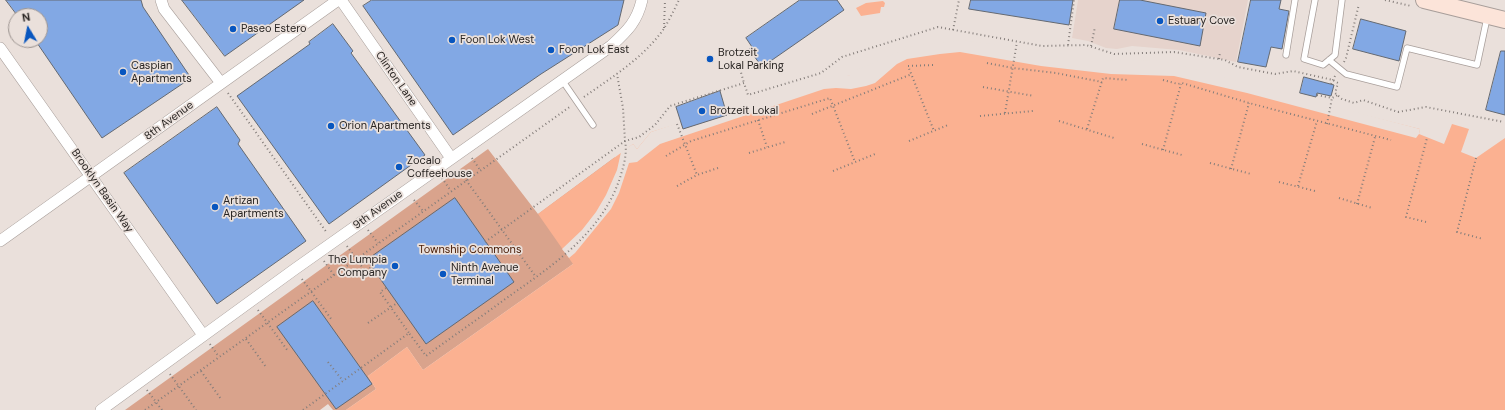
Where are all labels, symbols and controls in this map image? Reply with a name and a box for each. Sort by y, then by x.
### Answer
north arrow [8,8,48,48]
text: N [21,10,31,25]
place label: Estuary Cove [1168,14,1235,28]
marker: Estuary Cove [1155,16,1165,26]
place label: Paseo Estero [241,22,307,36]
marker: Paseo Estero [228,24,238,34]
place label: Foon Lok West [460,33,534,47]
marker: Foon Lok West [447,35,457,45]
place label: Foon Lok East [559,43,629,57]
marker: Foon Lok East [546,45,556,55]
place label: Brotzeit Lokal Parking [718,46,784,72]
street label: Clinton Lane [372,49,420,109]
marker: Brotzeit Lokal Parking [705,54,715,64]
place label: Caspian Apartments [131,59,192,85]
marker: Caspian Apartments [118,67,128,77]
street label: 8th Avenue [142,99,196,143]
place label: Brotzeit Lokal [710,104,778,118]
marker: Brotzeit Lokal [697,106,707,116]
place label: Orion Apartments [339,119,431,133]
marker: Orion Apartments [326,121,336,131]
street label: Brooklyn Basin Way [68,147,136,235]
place label: Zocalo Coffeehouse [407,154,472,180]
marker: Zocalo Coffeehouse [394,162,404,172]
street label: 9th Avenue [351,188,405,232]
place label: Artizan Apartments [223,194,284,220]
marker: Artizan Apartments [210,202,220,212]
park label: Township Commons [419,243,521,257]
place label: The Lumpia Company [328,253,387,279]
marker: The Lumpia Company [390,261,400,271]
place label: Ninth Avenue Terminal [451,261,518,287]
marker: Ninth Avenue Terminal [438,269,448,279]

